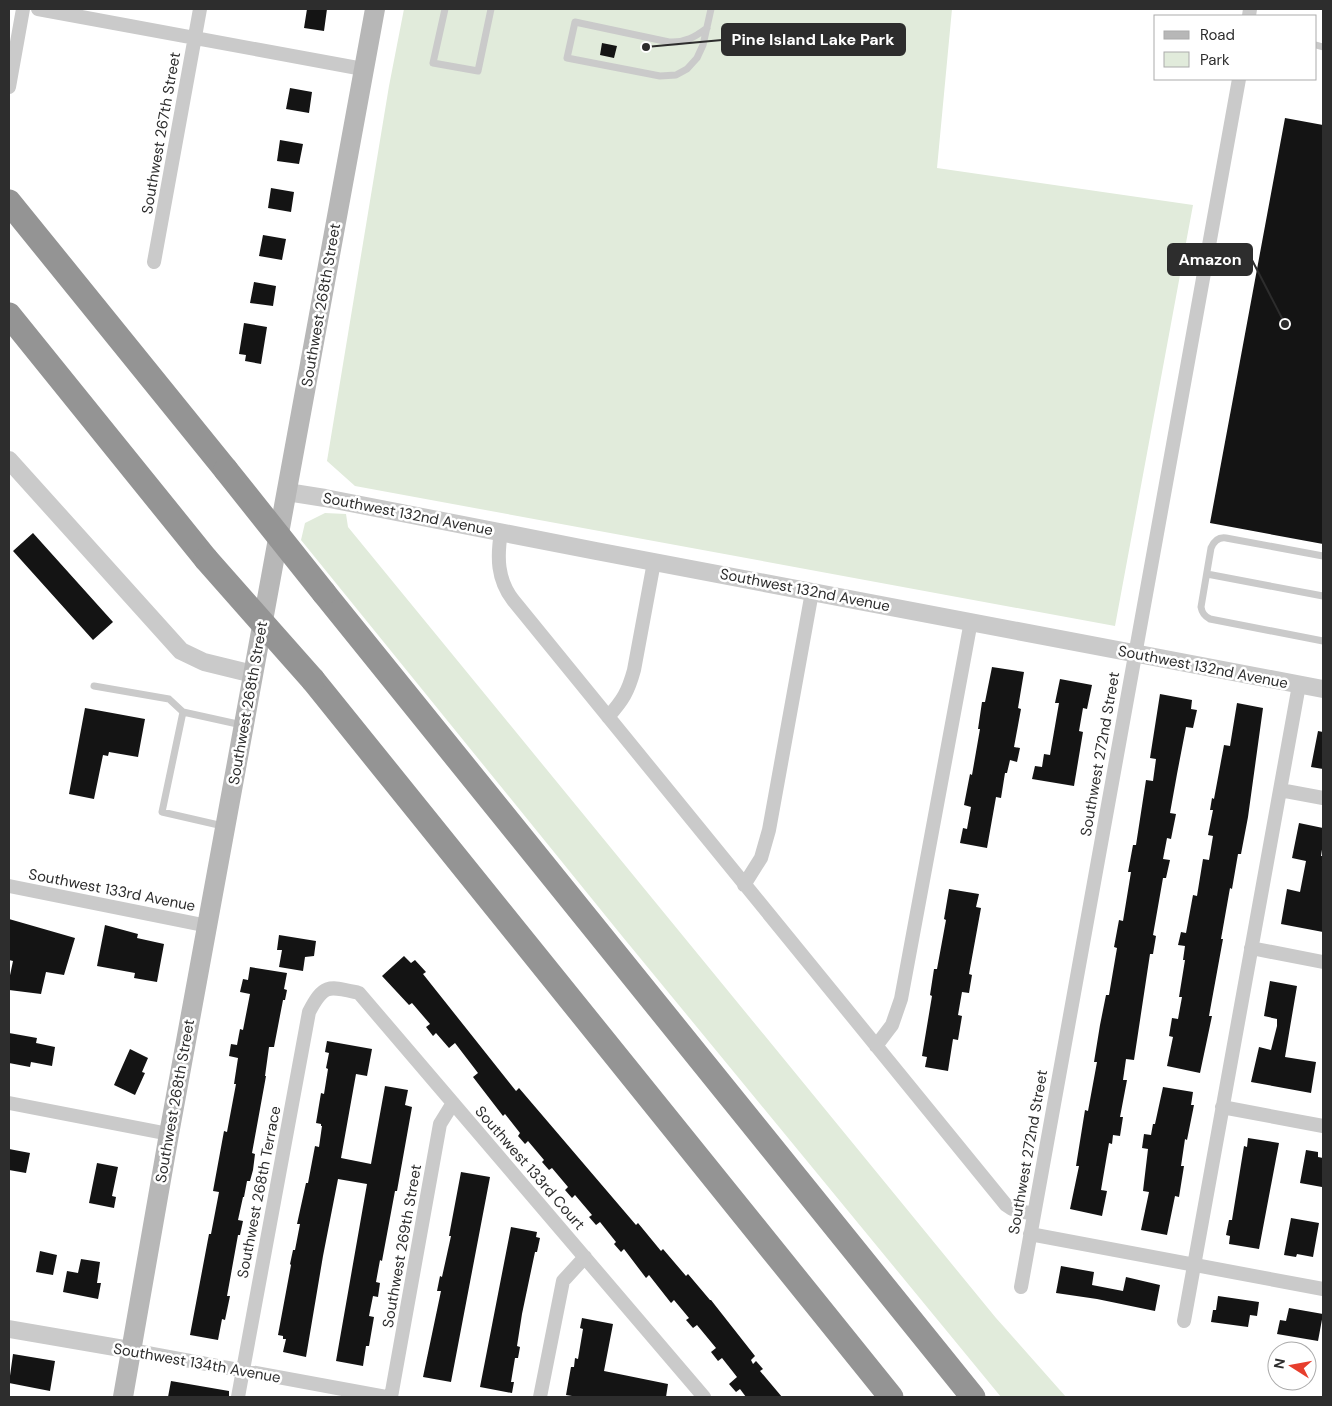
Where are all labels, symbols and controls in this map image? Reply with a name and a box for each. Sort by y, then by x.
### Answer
legend [1154,15,1317,80]
callout: Pine Island Lake Park [722,24,905,55]
text: Road [1200,25,1235,45]
text: Pine Island Lake Park [732,29,895,50]
street label: Southwest 267th Street [137,50,185,216]
text: Park [1200,50,1230,70]
street label: Southwest 268th Street [297,222,345,388]
callout: Amazon [1168,244,1252,275]
text: Amazon [1178,249,1242,270]
street label: Southwest 132nd Avenue [321,488,495,540]
street label: Southwest 132nd Avenue [718,564,892,616]
street label: Southwest 268th Street [224,620,272,786]
street label: Southwest 132nd Avenue [1116,641,1290,693]
street label: Southwest 272nd Street [1076,670,1124,838]
street label: Southwest 133rd Avenue [27,864,197,916]
street label: Southwest 268th Street [151,1018,199,1184]
street label: Southwest 272nd Street [1004,1068,1052,1236]
street label: Southwest 133rd Court [471,1102,590,1234]
street label: Southwest 268th Terrace [232,1104,286,1280]
street label: Southwest 269th Street [378,1163,426,1329]
street label: Southwest 134th Avenue [112,1338,282,1388]
north arrow [1267,1341,1317,1391]
text: N [1269,1357,1289,1370]

